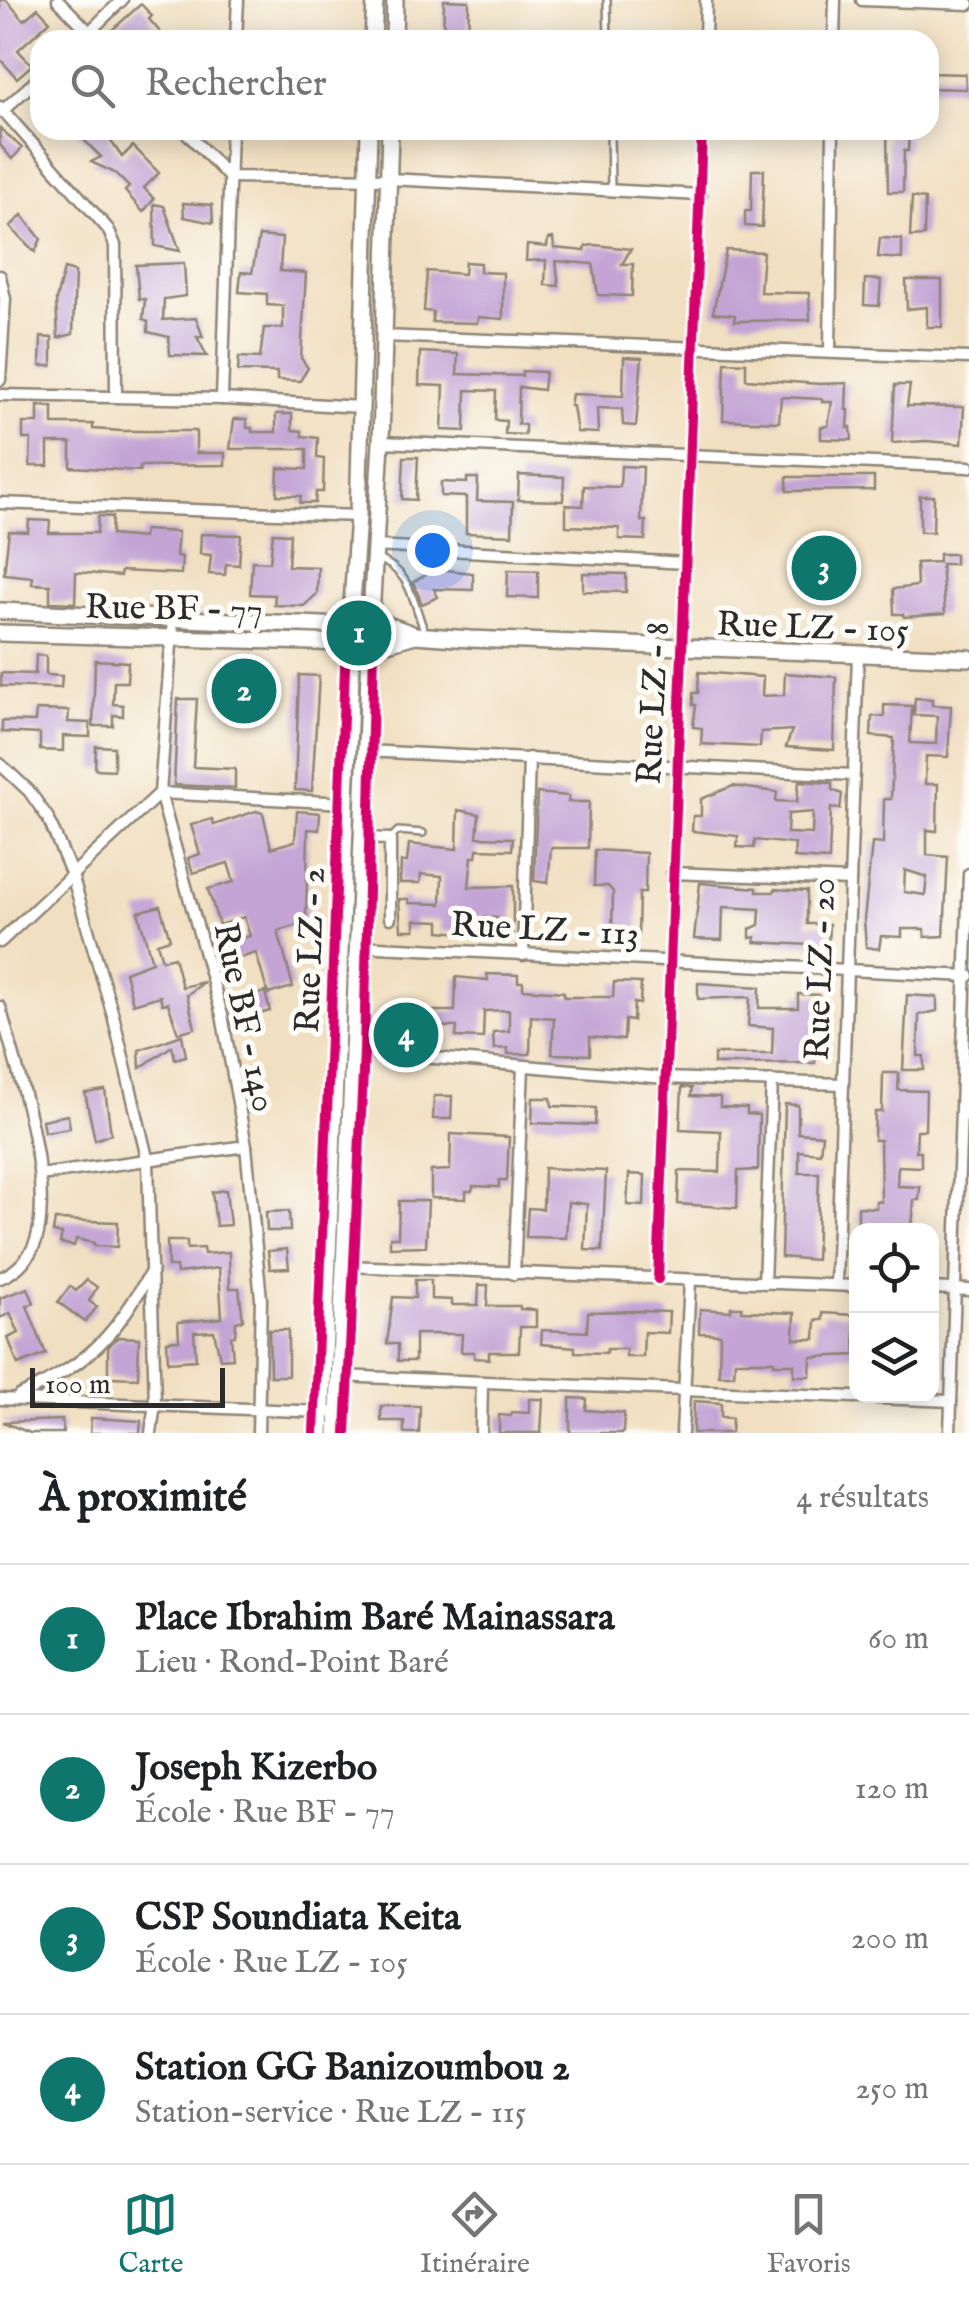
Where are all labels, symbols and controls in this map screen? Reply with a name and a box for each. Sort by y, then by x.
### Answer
search box [30,30,939,140]
icon: search [65,58,120,113]
text: Rechercher [145,61,327,109]
your location [407,525,458,576]
pin: 3 [792,530,856,606]
street label: Rue BF - 77 [85,585,263,634]
pin: 1 [326,596,392,670]
street label: Rue LZ - 105 [716,603,910,654]
street label: Rue LZ - 8 [628,621,681,786]
pin: 2 [212,654,276,728]
street label: Rue LZ - 2 [286,867,337,1034]
street label: Rue LZ - 20 [796,877,847,1061]
street label: Rue LZ - 113 [450,903,640,958]
street label: Rue BF - 140 [202,919,286,1116]
pin: 4 [374,998,438,1072]
map controls [849,1223,939,1403]
button: locate [849,1223,939,1313]
button: layers [849,1313,939,1403]
scale bar [30,1363,225,1408]
text: 100 m [45,1368,111,1403]
text: À proximité [40,1472,247,1525]
text: 4 résultats [796,1478,929,1519]
text: Place Ibrahim Baré Mainassara [135,1595,615,1643]
text: 1 [67,1619,78,1660]
text: 60 m [868,1619,929,1660]
text: Lieu · Rond-Point Baré [135,1643,449,1684]
text: Joseph Kizerbo [135,1745,377,1793]
text: 2 [65,1769,80,1810]
text: 120 m [855,1769,929,1810]
text: École · Rue BF - 77 [135,1793,395,1834]
text: CSP Soundiata Keita [135,1895,461,1943]
text: 3 [67,1919,78,1960]
text: 200 m [851,1919,929,1960]
text: École · Rue LZ - 105 [135,1943,408,1984]
text: Station GG Banizoumbou 2 [135,2045,570,2093]
text: 4 [65,2069,80,2110]
text: 250 m [855,2069,929,2110]
text: Station-service · Rue LZ - 115 [135,2093,526,2134]
tab: Carte [118,2187,183,2282]
tab: Itinéraire [420,2187,530,2282]
tab: Favoris [767,2187,851,2282]

